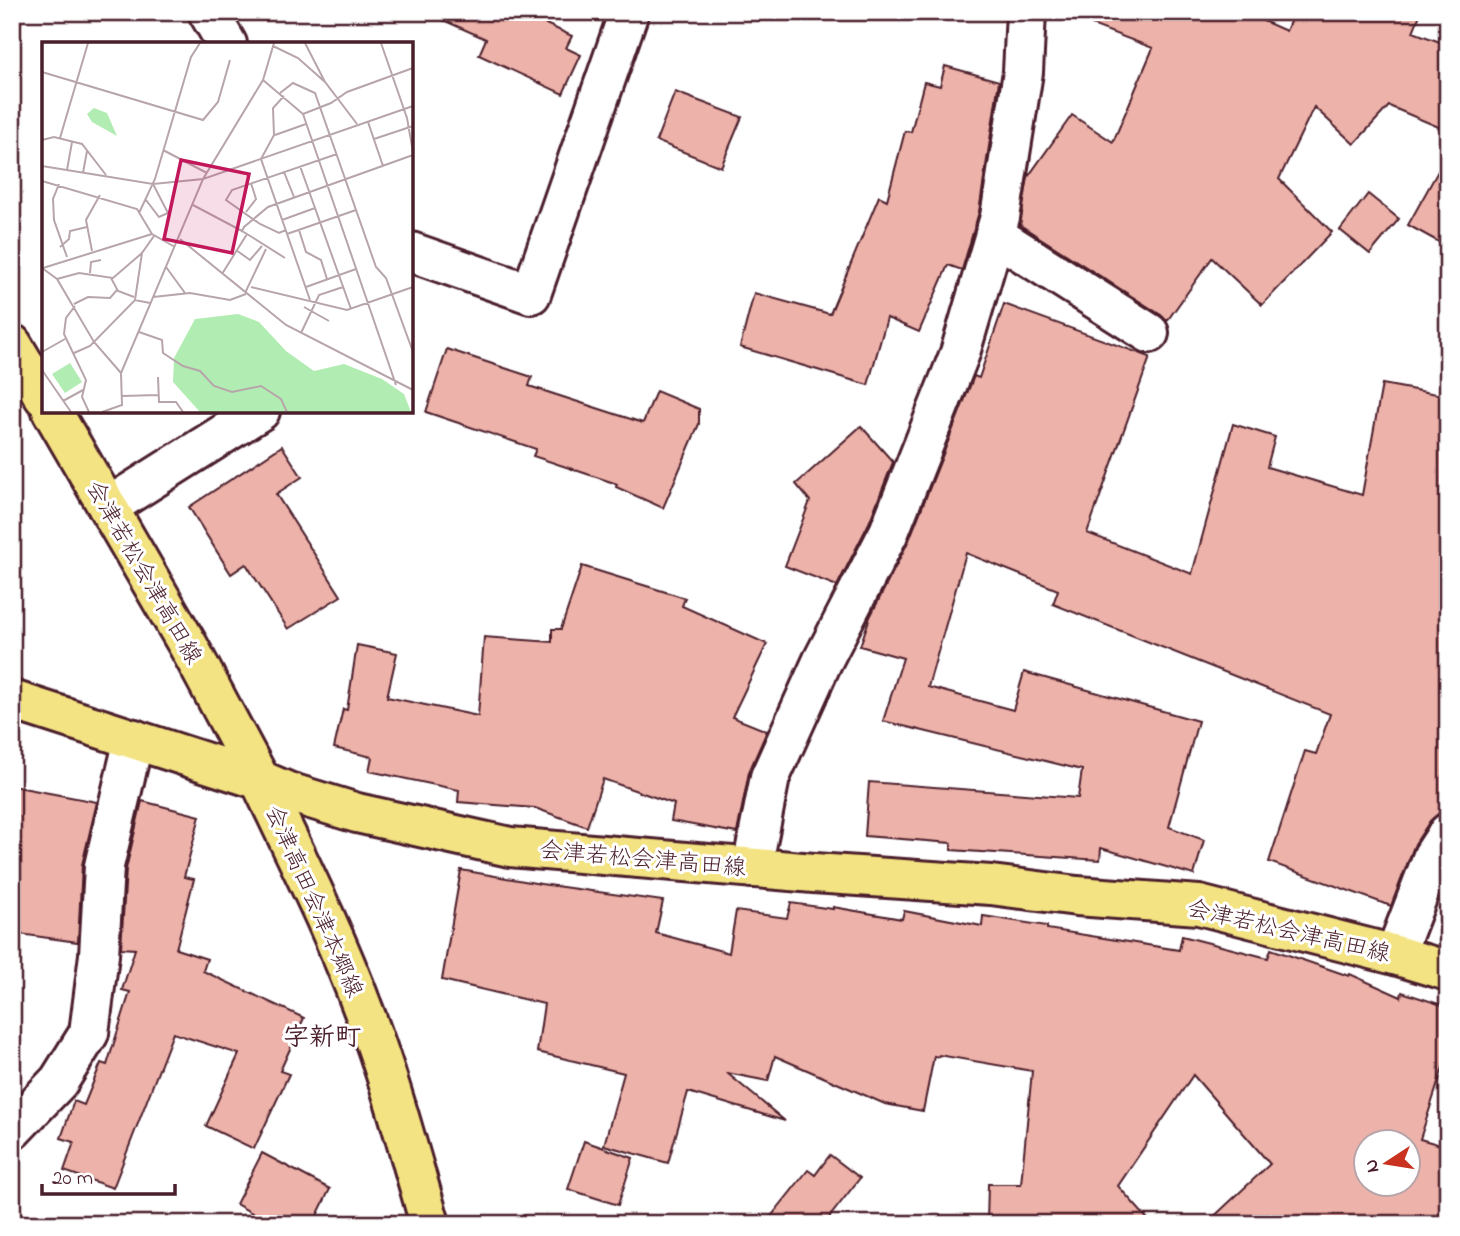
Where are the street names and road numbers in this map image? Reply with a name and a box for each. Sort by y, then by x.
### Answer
street label: 会津若松会津高田線 [77,475,209,671]
street label: 会津高田会津本郷線 [256,801,370,1003]
street label: 会津若松会津高田線 [538,835,747,886]
street label: 会津若松会津高田線 [1184,893,1393,972]

